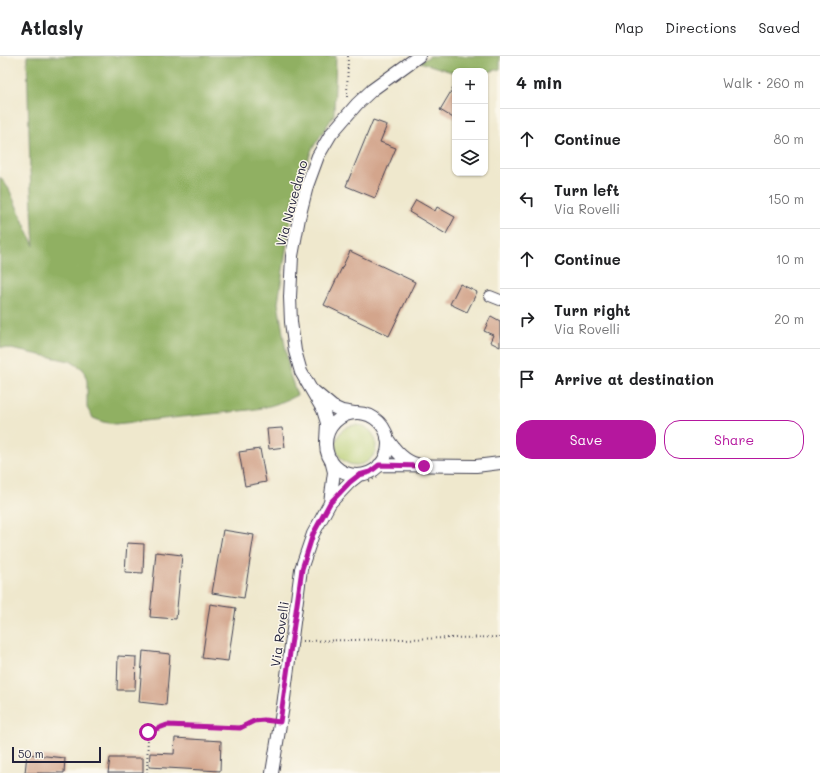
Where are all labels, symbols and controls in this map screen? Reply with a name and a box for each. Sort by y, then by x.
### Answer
text: Atlasly [20,15,83,40]
text: Map [615,18,643,37]
text: Directions [665,18,736,37]
text: Saved [758,18,800,37]
map controls [452,68,488,176]
button: + [452,68,488,104]
text: 4 min [516,71,562,93]
text: Walk · 260 m [723,74,804,91]
button: − [452,104,488,140]
icon: ahead [516,128,538,150]
text: Continue [554,129,621,149]
text: 80 m [774,130,804,147]
button: layers [452,140,488,176]
street label: Via Navedano [271,158,311,248]
text: Turn left [554,180,619,200]
icon: left [516,188,538,210]
text: 150 m [768,190,804,207]
text: Via Rovelli [554,200,620,217]
icon: ahead [516,248,538,270]
text: Continue [554,249,621,269]
text: 10 m [776,250,804,267]
text: Turn right [554,300,631,320]
icon: right [516,308,538,330]
text: 20 m [774,310,804,327]
text: Via Rovelli [554,320,620,337]
icon: arrive [516,368,538,390]
text: Arrive at destination [554,369,714,389]
button: Save [516,420,656,459]
button: Share [664,420,804,459]
route end [415,457,433,475]
street label: Via Rovelli [266,600,292,668]
route start [139,723,157,741]
scale bar [12,745,101,764]
text: 50 m [18,746,44,761]

